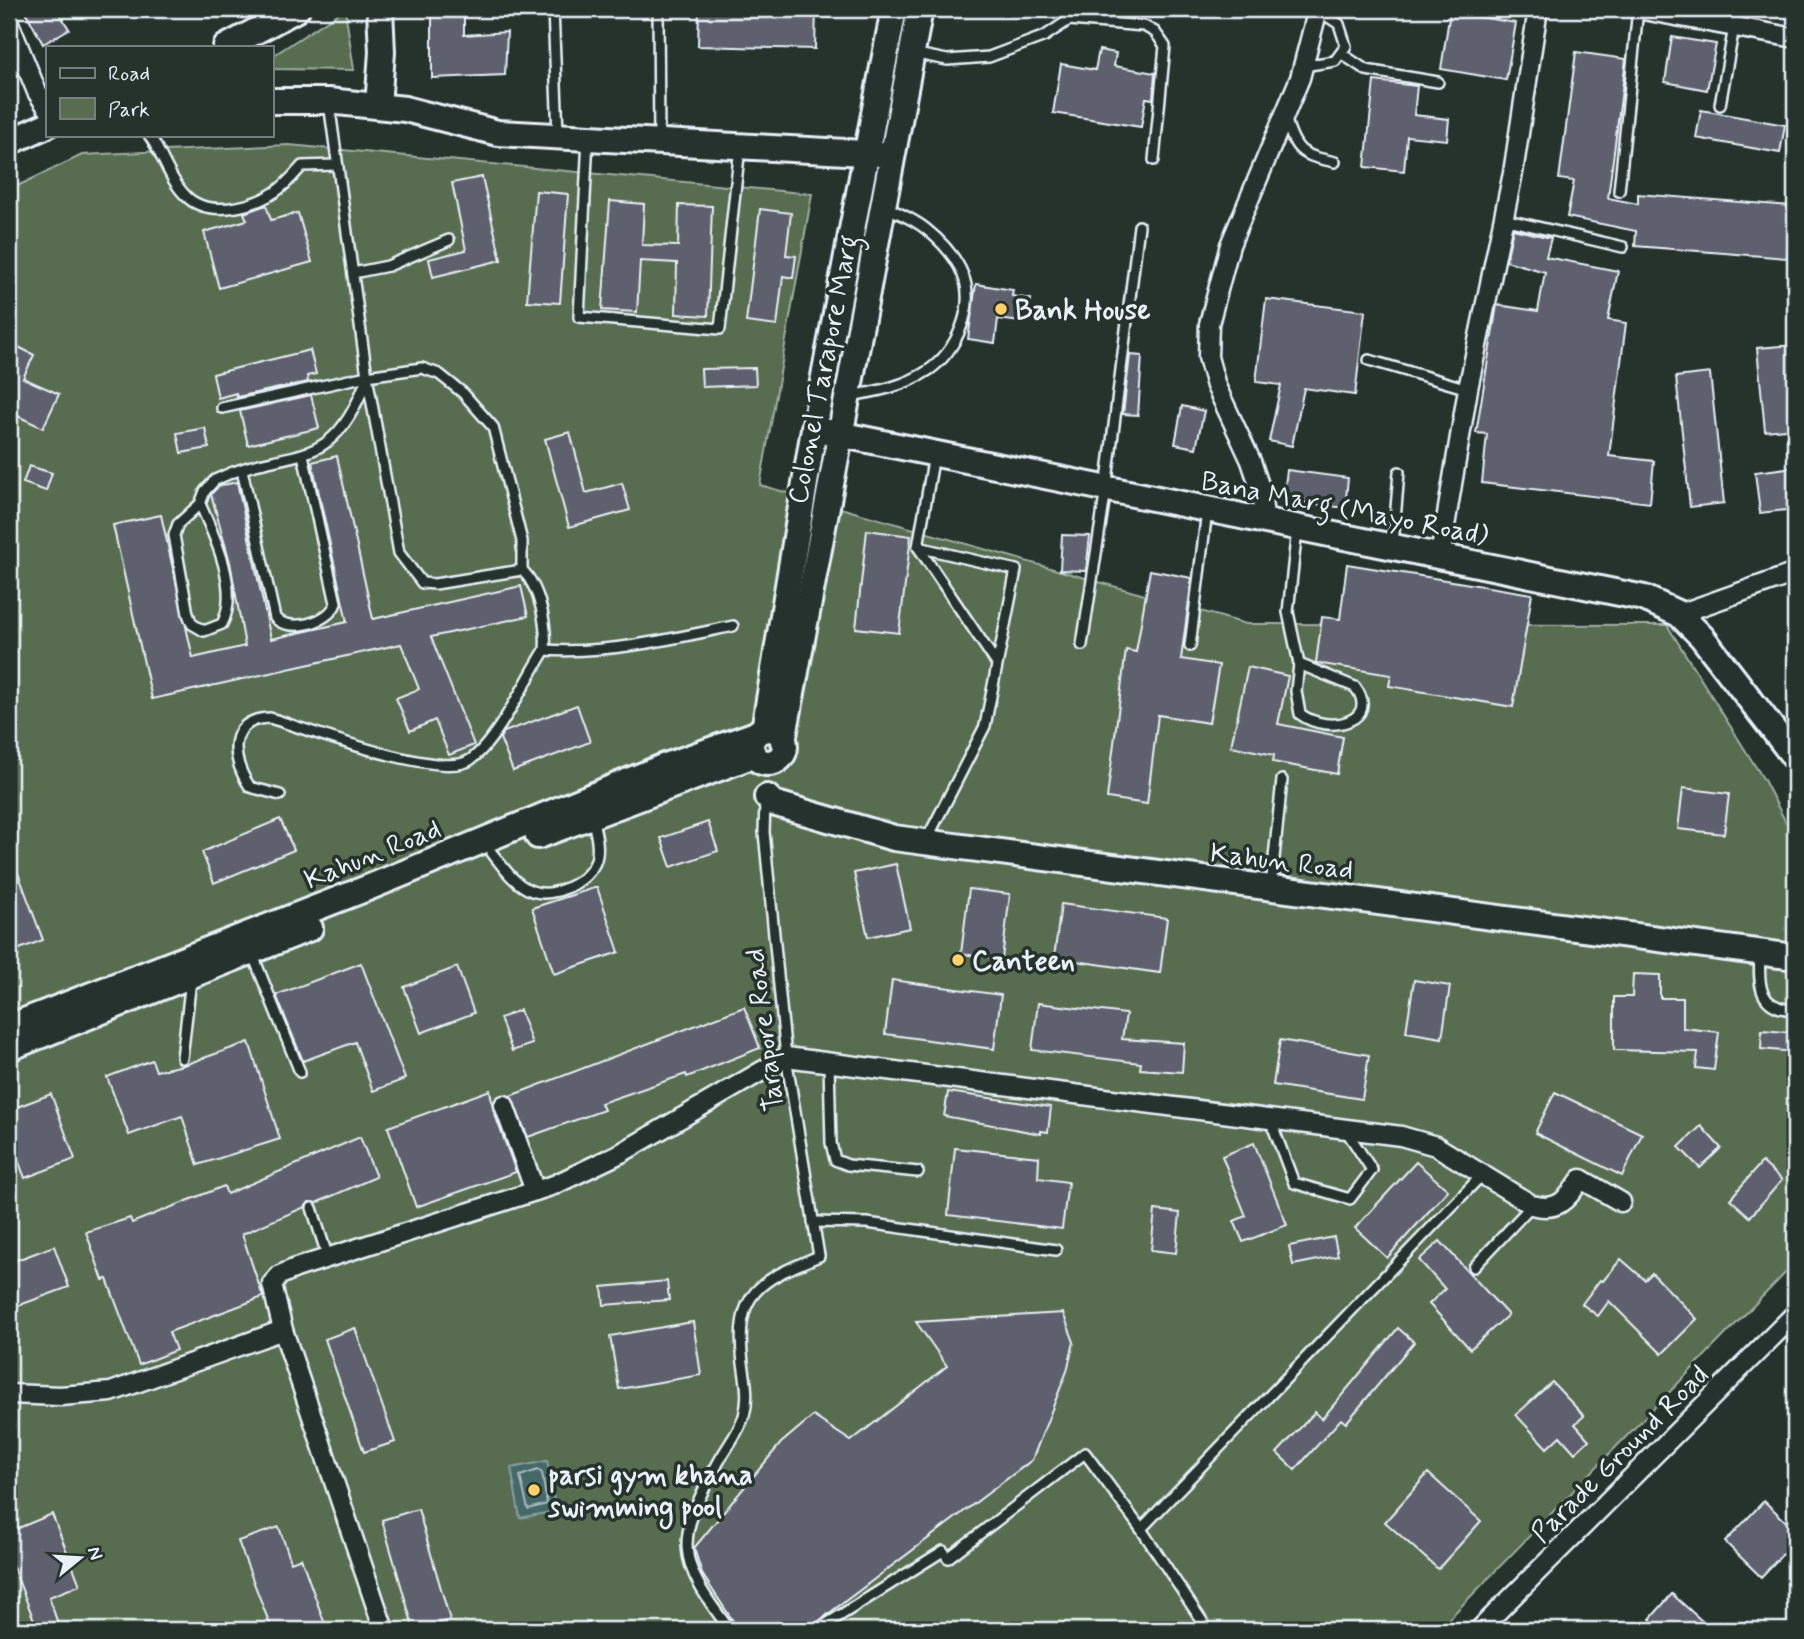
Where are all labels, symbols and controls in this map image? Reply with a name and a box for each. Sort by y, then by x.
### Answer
legend [46,46,273,136]
text: Road [108,60,150,88]
text: Park [108,96,150,124]
street label: Colonel Tarapore Marg [780,232,872,508]
place label: Bank House [1015,293,1151,330]
marker: Bank House [993,301,1009,317]
street label: Bana Marg (Mayo Road) [1197,463,1491,558]
street label: Kahun Road [299,811,447,899]
street label: Kahun Road [1208,835,1356,890]
place label: Canteen [972,944,1075,981]
street label: Tarapore Road [737,946,794,1113]
marker: Canteen [950,952,966,968]
street label: Parade Ground Road [1524,1358,1718,1552]
place label: parsi gym khana swimming pool [547,1458,753,1530]
marker: parsi gym khana swimming pool [526,1482,542,1498]
north arrow [46,1524,116,1594]
text: N [81,1543,109,1563]

